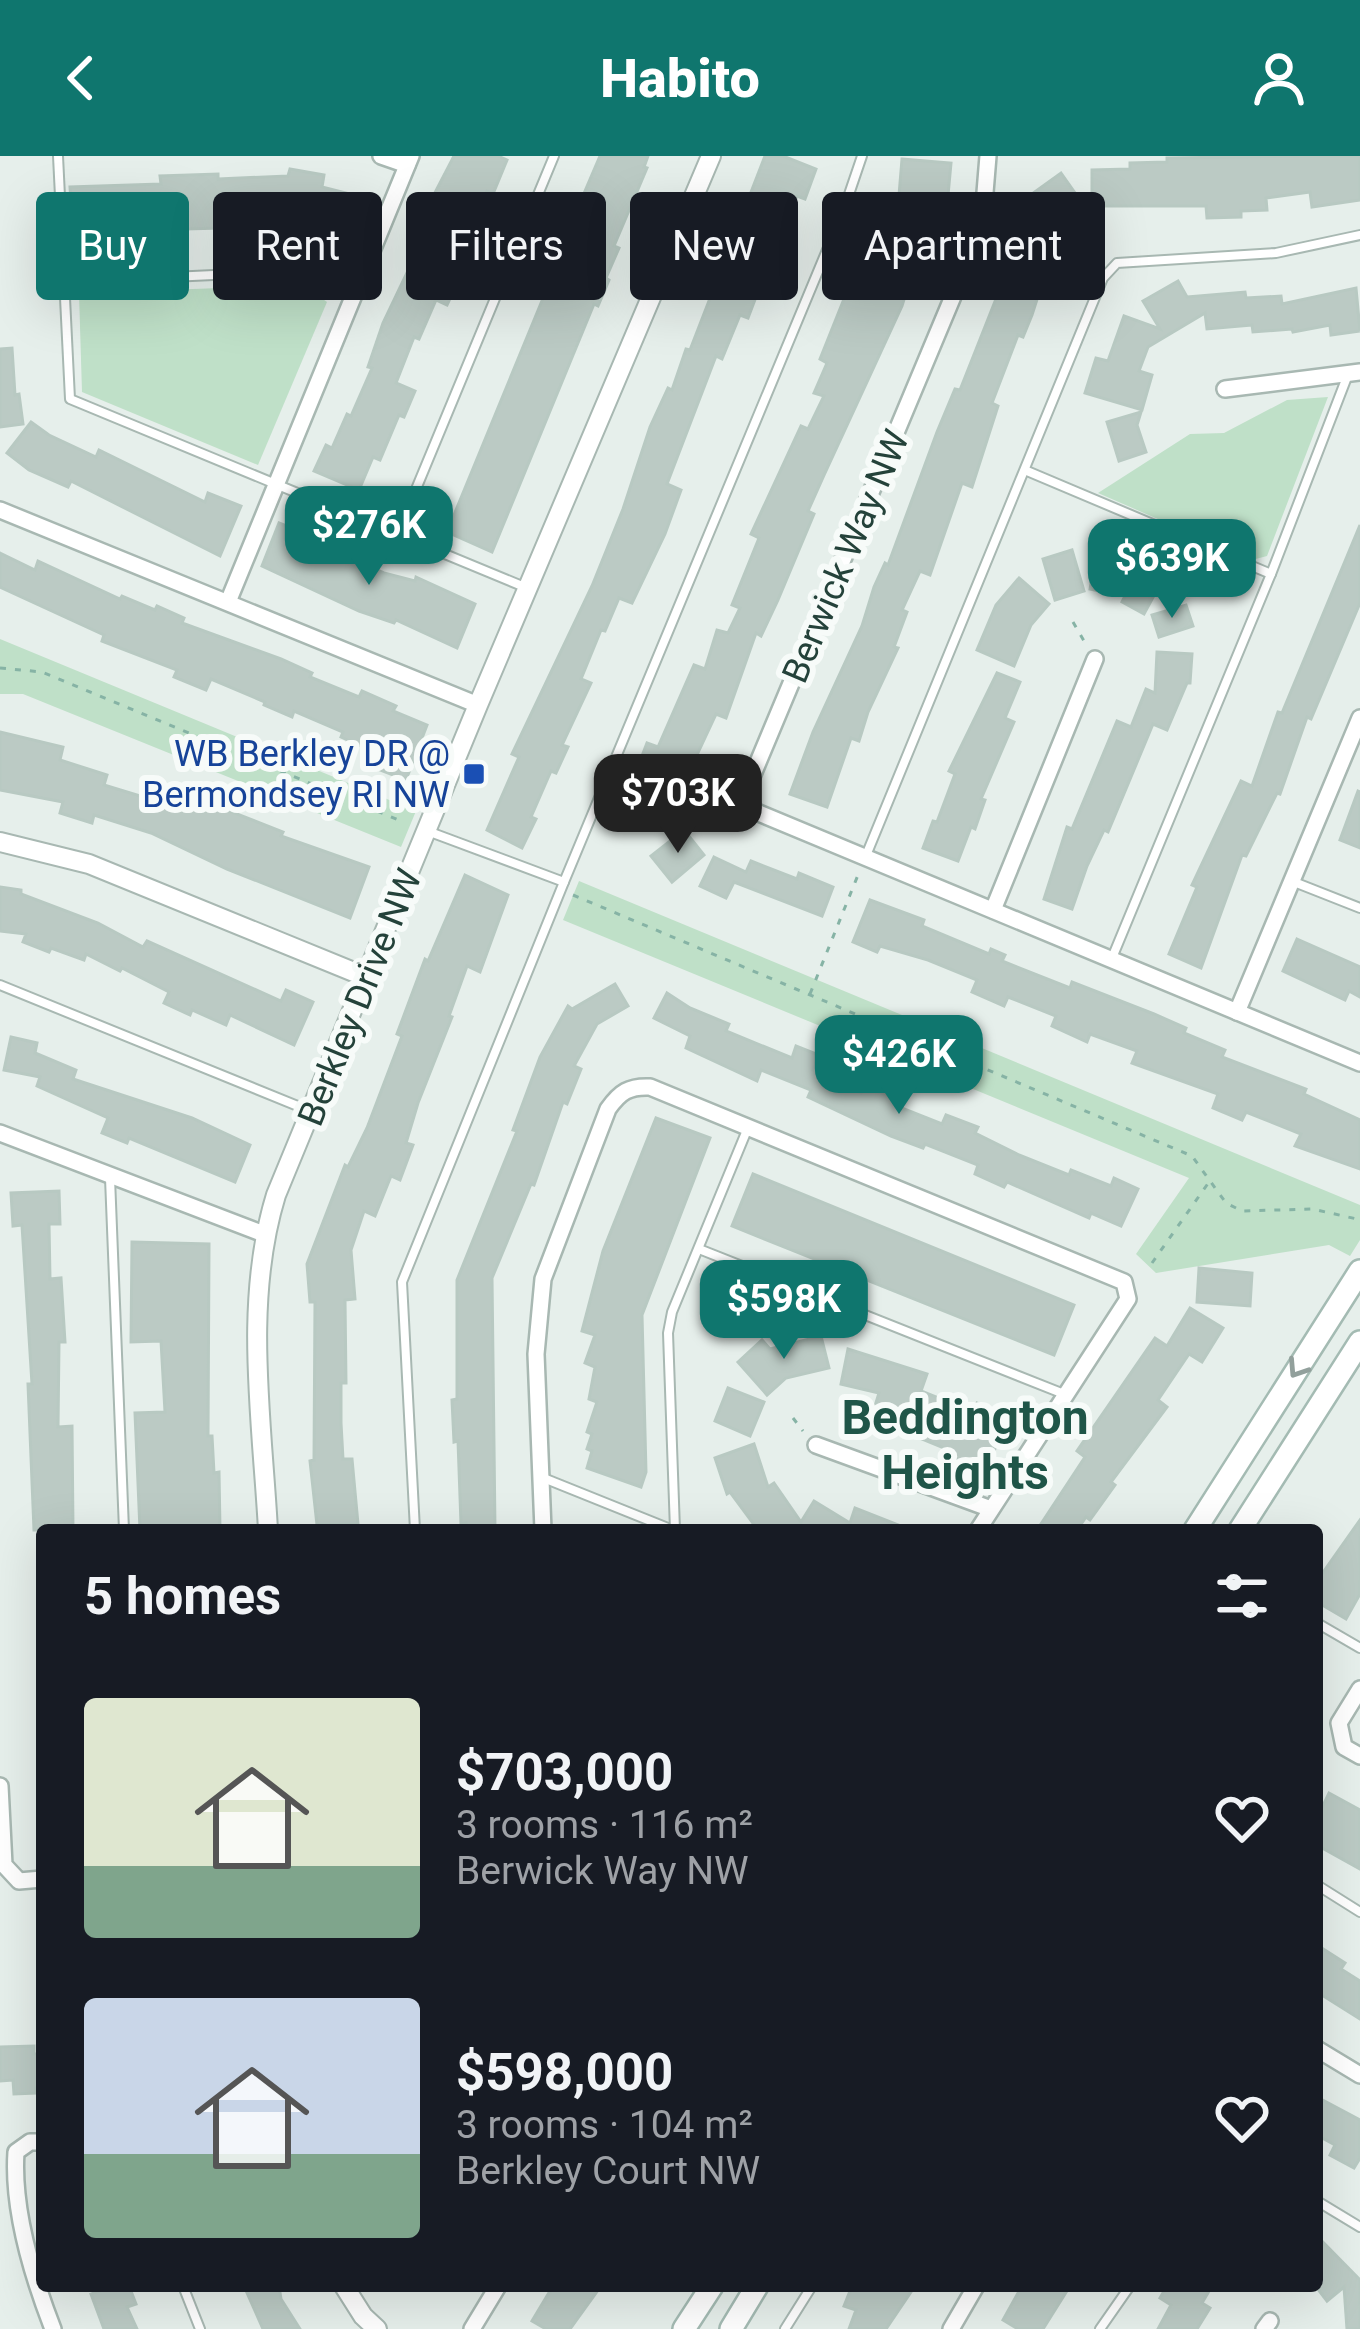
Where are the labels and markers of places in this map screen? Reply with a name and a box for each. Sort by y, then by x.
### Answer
pin: $276K [285,486,453,588]
pin: $639K [1088,519,1256,621]
place label: WB Berkley DR @ Bermondsey RI NW [142,733,450,816]
pin: $703K [594,754,762,856]
marker: WB Berkley DR @ Bermondsey RI NW [461,761,487,787]
pin: $426K [815,1015,983,1117]
pin: $598K [700,1260,868,1362]

